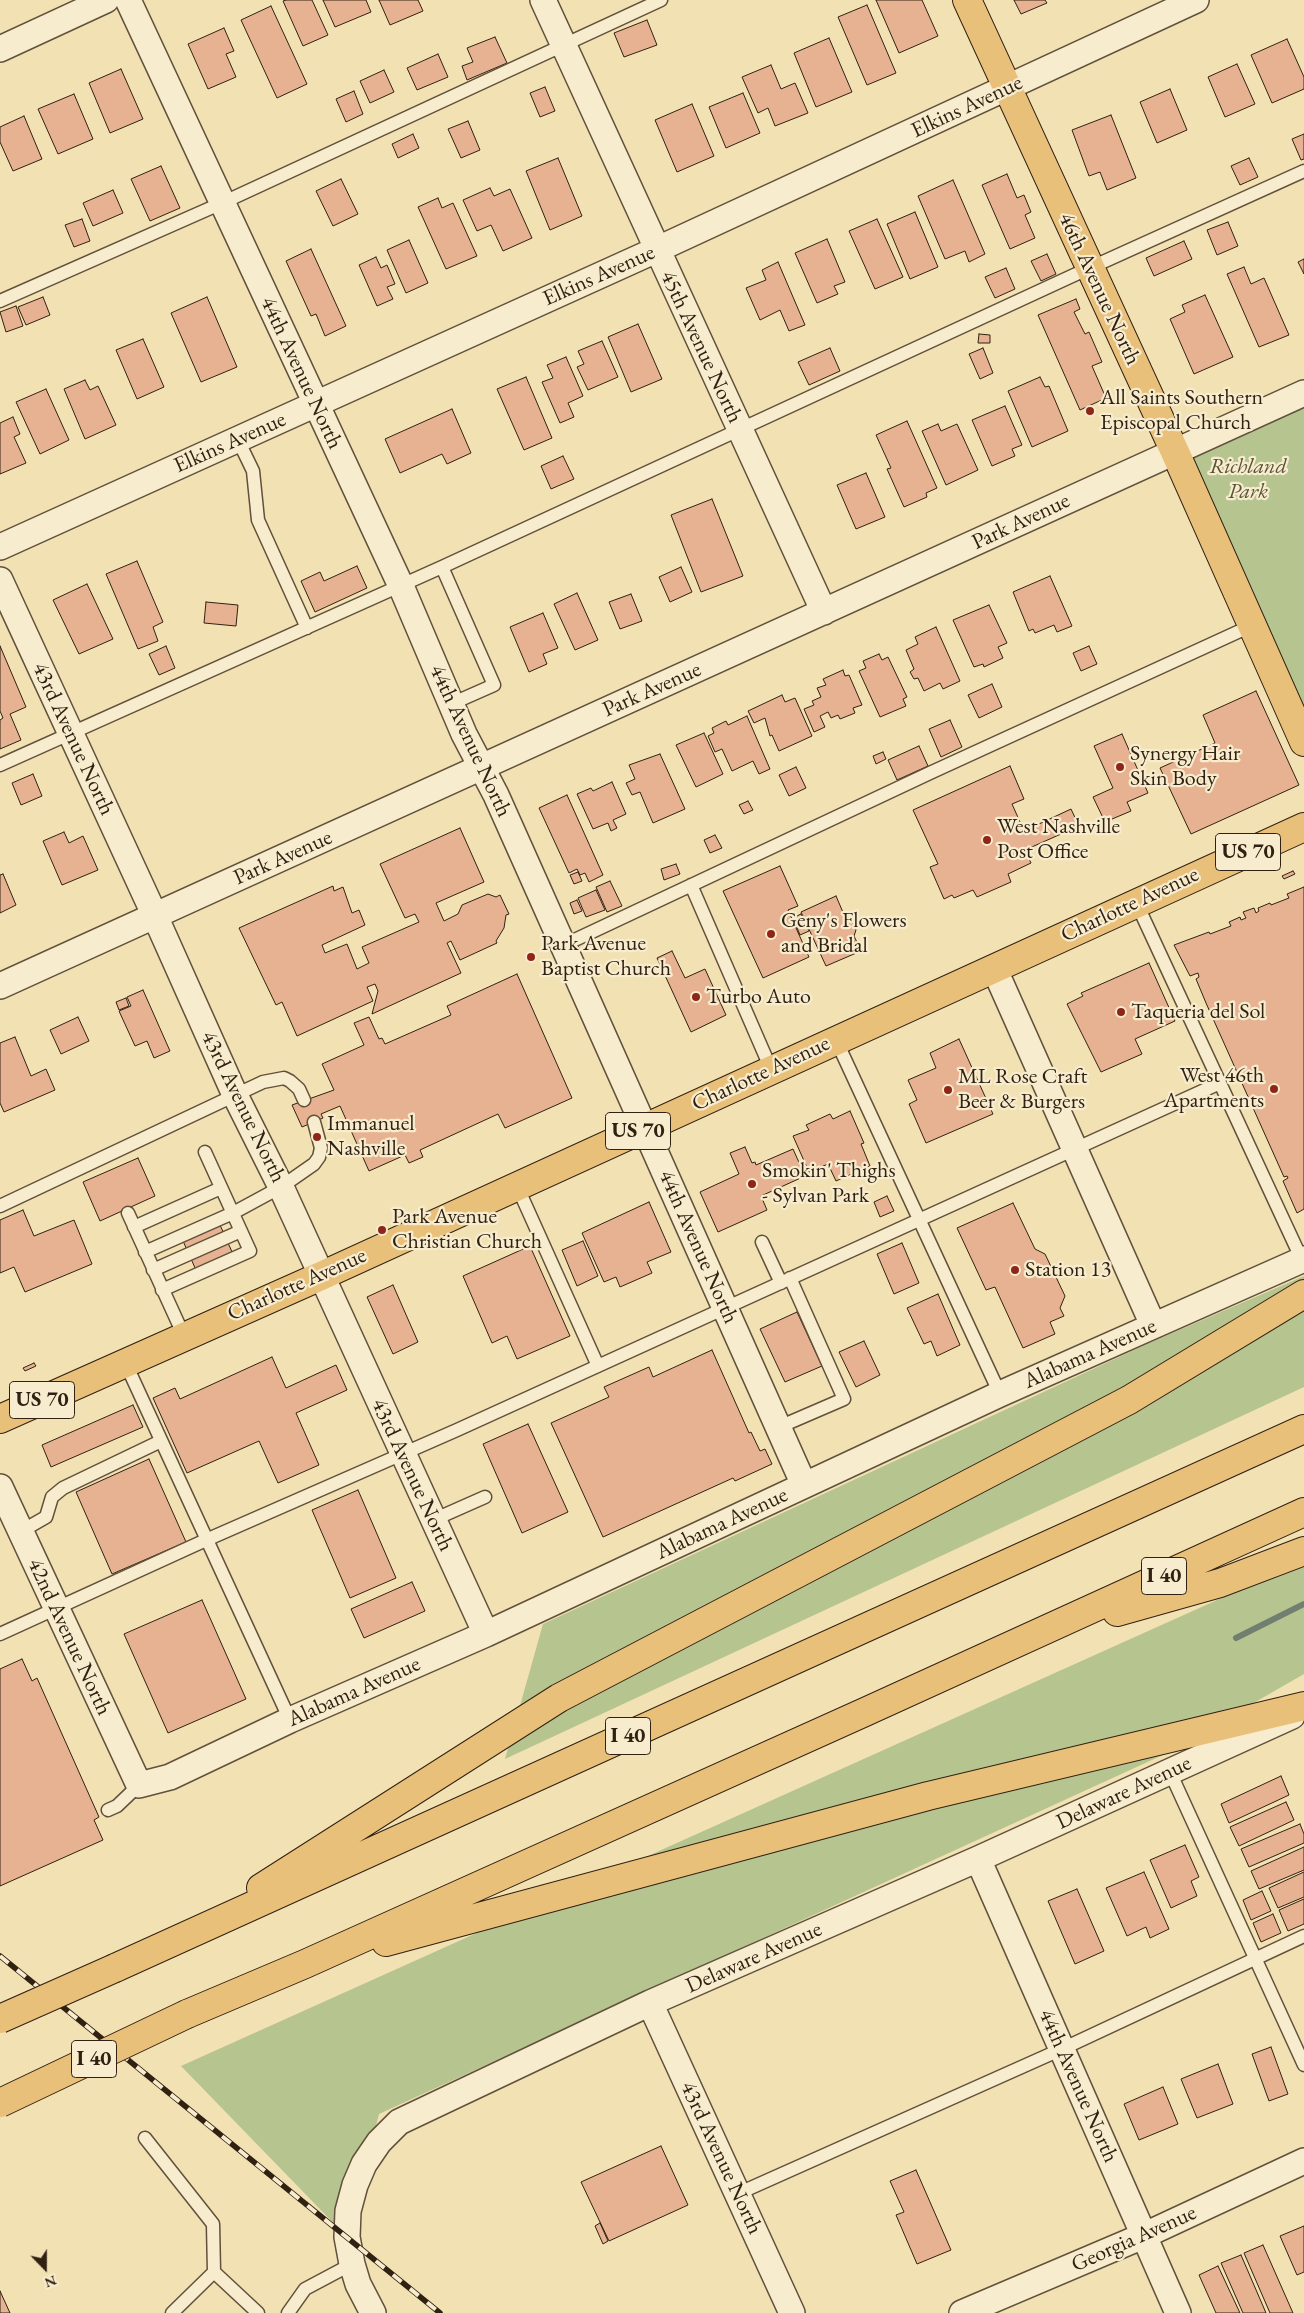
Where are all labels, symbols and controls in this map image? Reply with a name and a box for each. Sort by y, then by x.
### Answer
street label: Elkins Avenue [907,70,1027,144]
street label: 46th Avenue North [1052,209,1146,369]
street label: Elkins Avenue [539,240,659,312]
street label: 45th Avenue North [654,267,748,427]
street label: 44th Avenue North [254,293,348,453]
place label: All Saints Southern Episcopal Church [1100,385,1263,436]
marker: All Saints Southern Episcopal Church [1084,405,1096,417]
street label: Elkins Avenue [170,407,290,479]
park label: Richland Park [1209,454,1287,506]
street label: Park Avenue [968,488,1074,556]
street label: Park Avenue [599,657,705,723]
street label: 43rd Avenue North [26,658,120,820]
street label: 44th Avenue North [423,661,517,821]
place label: Synergy Hair Skin Body [1130,741,1240,792]
marker: Synergy Hair Skin Body [1114,761,1126,773]
place label: West Nashville Post Office [997,814,1120,866]
street label: Park Avenue [230,825,336,891]
marker: West Nashville Post Office [981,834,993,846]
road number: US 70 [1216,834,1280,870]
street label: Charlotte Avenue [1057,862,1203,948]
place label: Geny's Flowers and Bridal [781,908,907,959]
marker: Geny's Flowers and Bridal [765,928,777,940]
place label: Park Avenue Baptist Church [541,931,671,982]
marker: Park Avenue Baptist Church [525,951,537,963]
place label: Turbo Auto [706,984,811,1010]
marker: Turbo Auto [690,991,702,1003]
place label: Taqueria del Sol [1131,999,1265,1025]
marker: Taqueria del Sol [1115,1006,1127,1018]
street label: 43rd Avenue North [195,1027,291,1187]
street label: Charlotte Avenue [688,1031,834,1117]
place label: West 46th Apartments [1163,1063,1264,1114]
place label: ML Rose Craft Beer & Burgers [958,1064,1087,1116]
marker: West 46th Apartments [1268,1083,1280,1095]
marker: ML Rose Craft Beer & Burgers [942,1084,954,1096]
place label: Immanuel Nashville [327,1111,415,1162]
road number: US 70 [606,1112,670,1150]
marker: Immanuel Nashville [311,1131,323,1143]
place label: Smokin' Thighs - Sylvan Park [762,1158,895,1210]
street label: 44th Avenue North [652,1166,744,1328]
marker: Smokin' Thighs - Sylvan Park [746,1178,758,1190]
place label: Park Avenue Christian Church [392,1204,542,1256]
marker: Park Avenue Christian Church [376,1224,388,1236]
street label: Charlotte Avenue [223,1243,371,1327]
place label: Station 13 [1025,1257,1111,1283]
marker: Station 13 [1009,1264,1021,1276]
street label: Alabama Avenue [1020,1313,1160,1395]
road number: US 70 [10,1382,74,1418]
street label: 43rd Avenue North [365,1394,459,1556]
street label: Alabama Avenue [652,1482,792,1566]
street label: 42nd Avenue North [21,1555,117,1719]
road number: I 40 [1142,1558,1186,1594]
street label: Alabama Avenue [284,1651,424,1733]
road number: I 40 [606,1718,650,1754]
street label: Delaware Avenue [1052,1750,1196,1836]
street label: Delaware Avenue [682,1916,826,2000]
street label: 44th Avenue North [1032,2005,1124,2167]
road number: I 40 [72,2040,116,2078]
street label: 43rd Avenue North [674,2077,768,2239]
street label: Georgia Avenue [1067,2200,1201,2278]
north arrow [20,2243,70,2293]
text: N [42,2271,59,2292]

